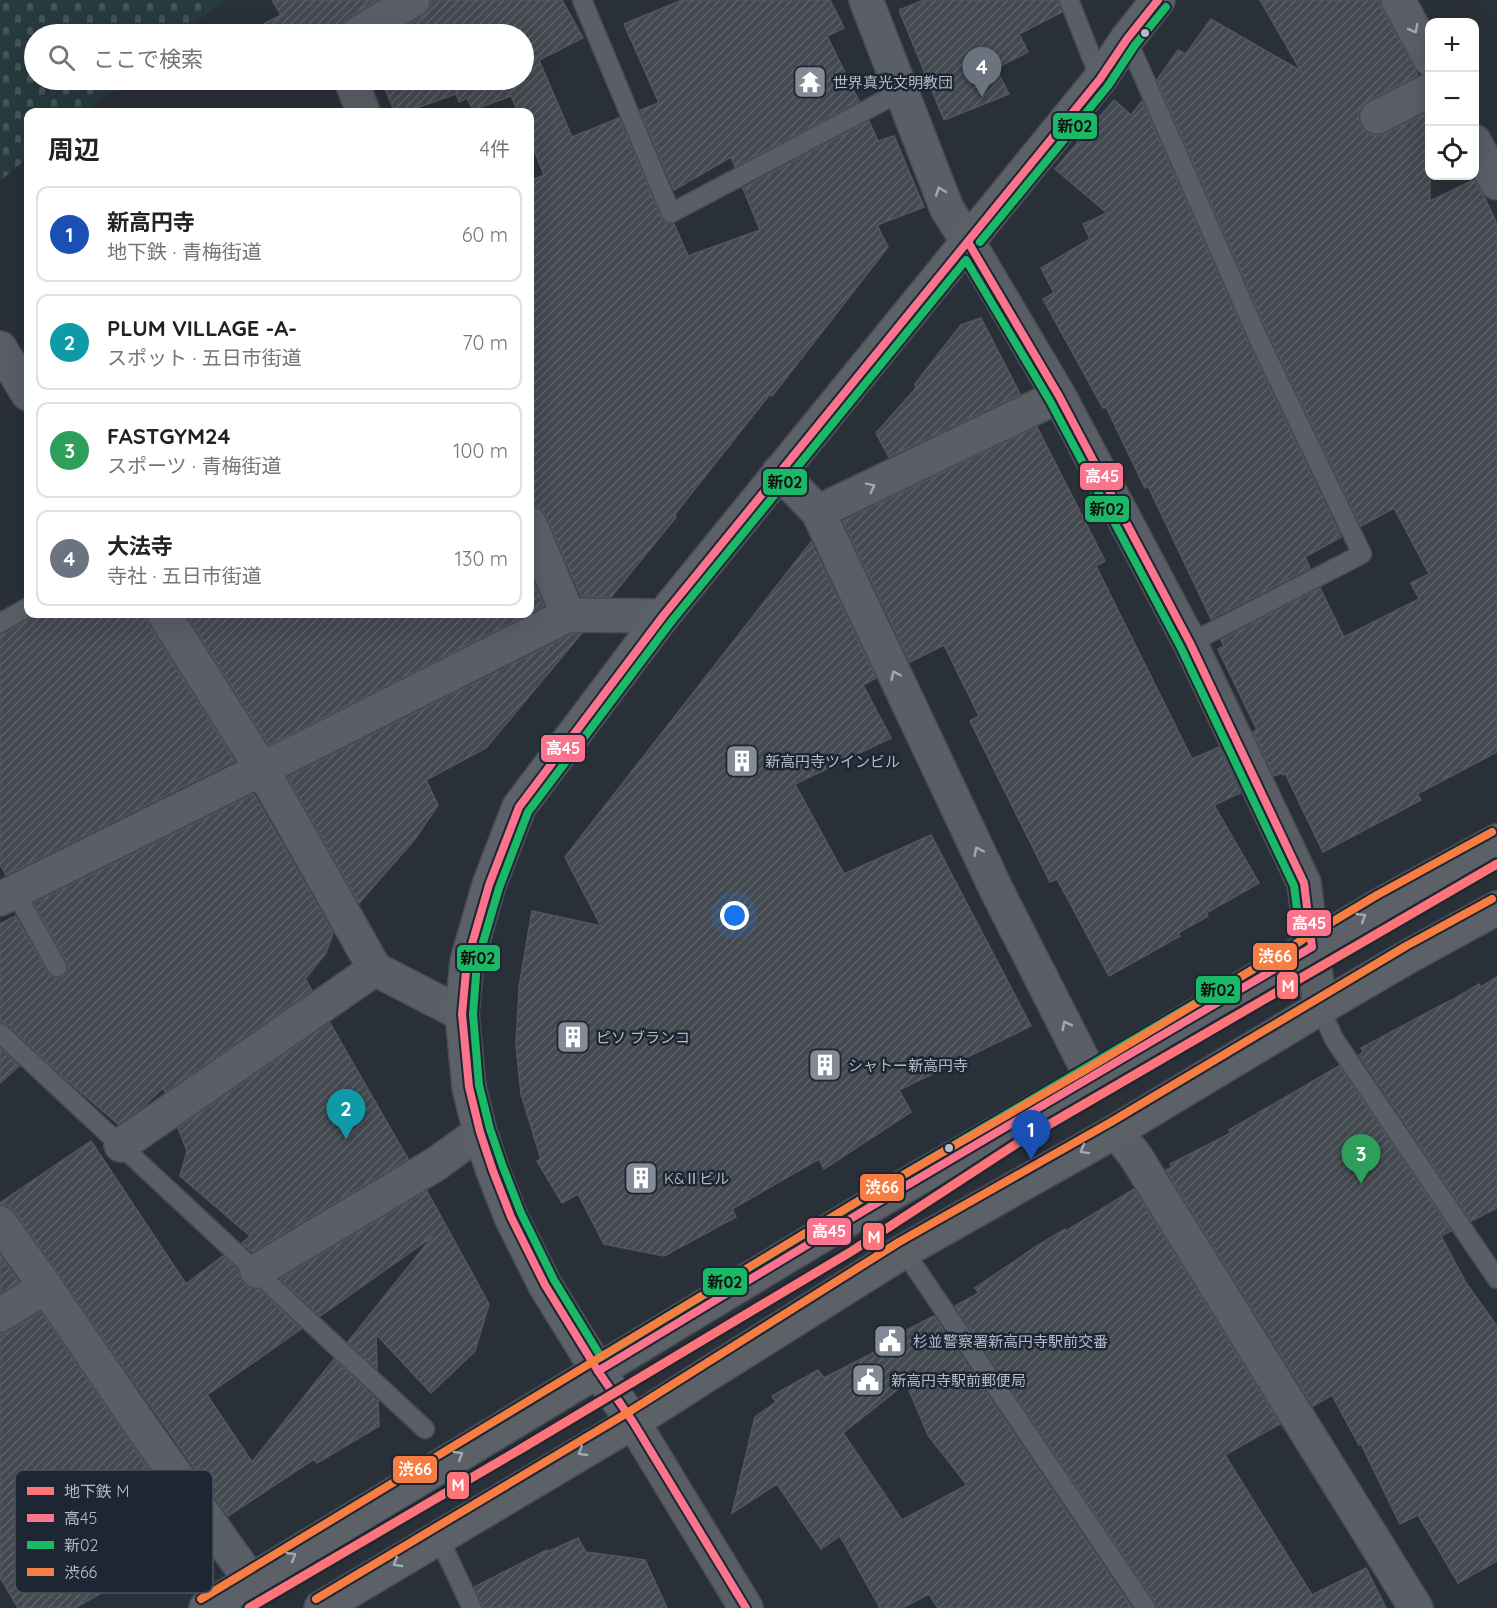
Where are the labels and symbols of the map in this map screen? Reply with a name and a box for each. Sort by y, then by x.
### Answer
one-way arrow [1407,23,1418,33]
unlabelled marker [1139,27,1151,39]
pin: 4 [962,48,1002,97]
temple icon: 世界真光文明教団 [792,64,828,100]
place label: 世界真光文明教団 [833,73,953,92]
line badge: 新02 [1052,112,1098,140]
text: 新02 [1058,116,1092,136]
one-way arrow [935,186,947,197]
line badge: 高45 [1079,462,1124,491]
text: 高45 [1085,466,1119,486]
line badge: 新02 [762,468,808,496]
text: 新02 [768,472,802,492]
one-way arrow [864,482,875,494]
line badge: 新02 [1084,495,1130,523]
text: 新02 [1090,499,1124,519]
one-way arrow [890,670,902,681]
line badge: 高45 [540,734,586,763]
text: 高45 [546,738,580,758]
building icon: 新高円寺ツインビル [724,743,760,779]
place label: 新高円寺ツインビル [765,752,900,771]
one-way arrow [974,847,986,858]
your location [720,901,749,930]
line badge: 高45 [1286,909,1332,937]
one-way arrow [1356,912,1366,924]
text: 高45 [1292,913,1326,933]
line badge: 渋66 [1252,942,1298,971]
line badge: 新02 [456,944,501,972]
text: 渋66 [1258,946,1292,966]
text: 新02 [461,948,495,968]
line badge: M [1276,971,1299,1000]
line badge: 新02 [1195,975,1241,1004]
text: M [1281,976,1295,996]
text: 新02 [1201,980,1235,1000]
building icon: ピソ ブランコ [555,1019,591,1055]
one-way arrow [1061,1021,1073,1032]
place label: ピソ ブランコ [596,1028,690,1047]
building icon: シャトー新高円寺 [807,1047,843,1083]
place label: シャトー新高円寺 [848,1056,968,1075]
pin: 2 [326,1090,366,1139]
pin: 1 [1012,1110,1050,1160]
pin: 3 [1342,1134,1380,1184]
unlabelled marker [943,1142,955,1154]
one-way arrow [1080,1142,1090,1154]
building icon: K&Ⅱビル [623,1160,659,1196]
place label: K&Ⅱビル [664,1169,729,1188]
line badge: 渋66 [859,1173,905,1202]
text: 渋66 [865,1177,899,1197]
line badge: 高45 [806,1217,852,1246]
text: 高45 [812,1221,846,1241]
line badge: M [862,1222,885,1251]
text: M [867,1227,881,1247]
line badge: 新02 [702,1267,748,1296]
text: 新02 [708,1272,742,1292]
public building icon: 杉並警察署新高円寺駅前交番 [872,1323,908,1359]
place label: 杉並警察署新高円寺駅前交番 [913,1332,1108,1351]
public building icon: 新高円寺駅前郵便局 [850,1362,886,1398]
place label: 新高円寺駅前郵便局 [891,1371,1026,1390]
one-way arrow [578,1445,588,1457]
one-way arrow [453,1451,463,1463]
line badge: 渋66 [392,1455,438,1484]
text: 渋66 [398,1459,432,1479]
legend [15,1470,213,1593]
line badge: M [446,1471,470,1500]
text: M [451,1475,465,1495]
text: 地下鉄 M [64,1481,130,1501]
text: 高45 [64,1508,97,1528]
text: 新02 [64,1535,99,1555]
one-way arrow [286,1552,296,1564]
one-way arrow [393,1556,403,1567]
text: 渋66 [64,1562,98,1582]

